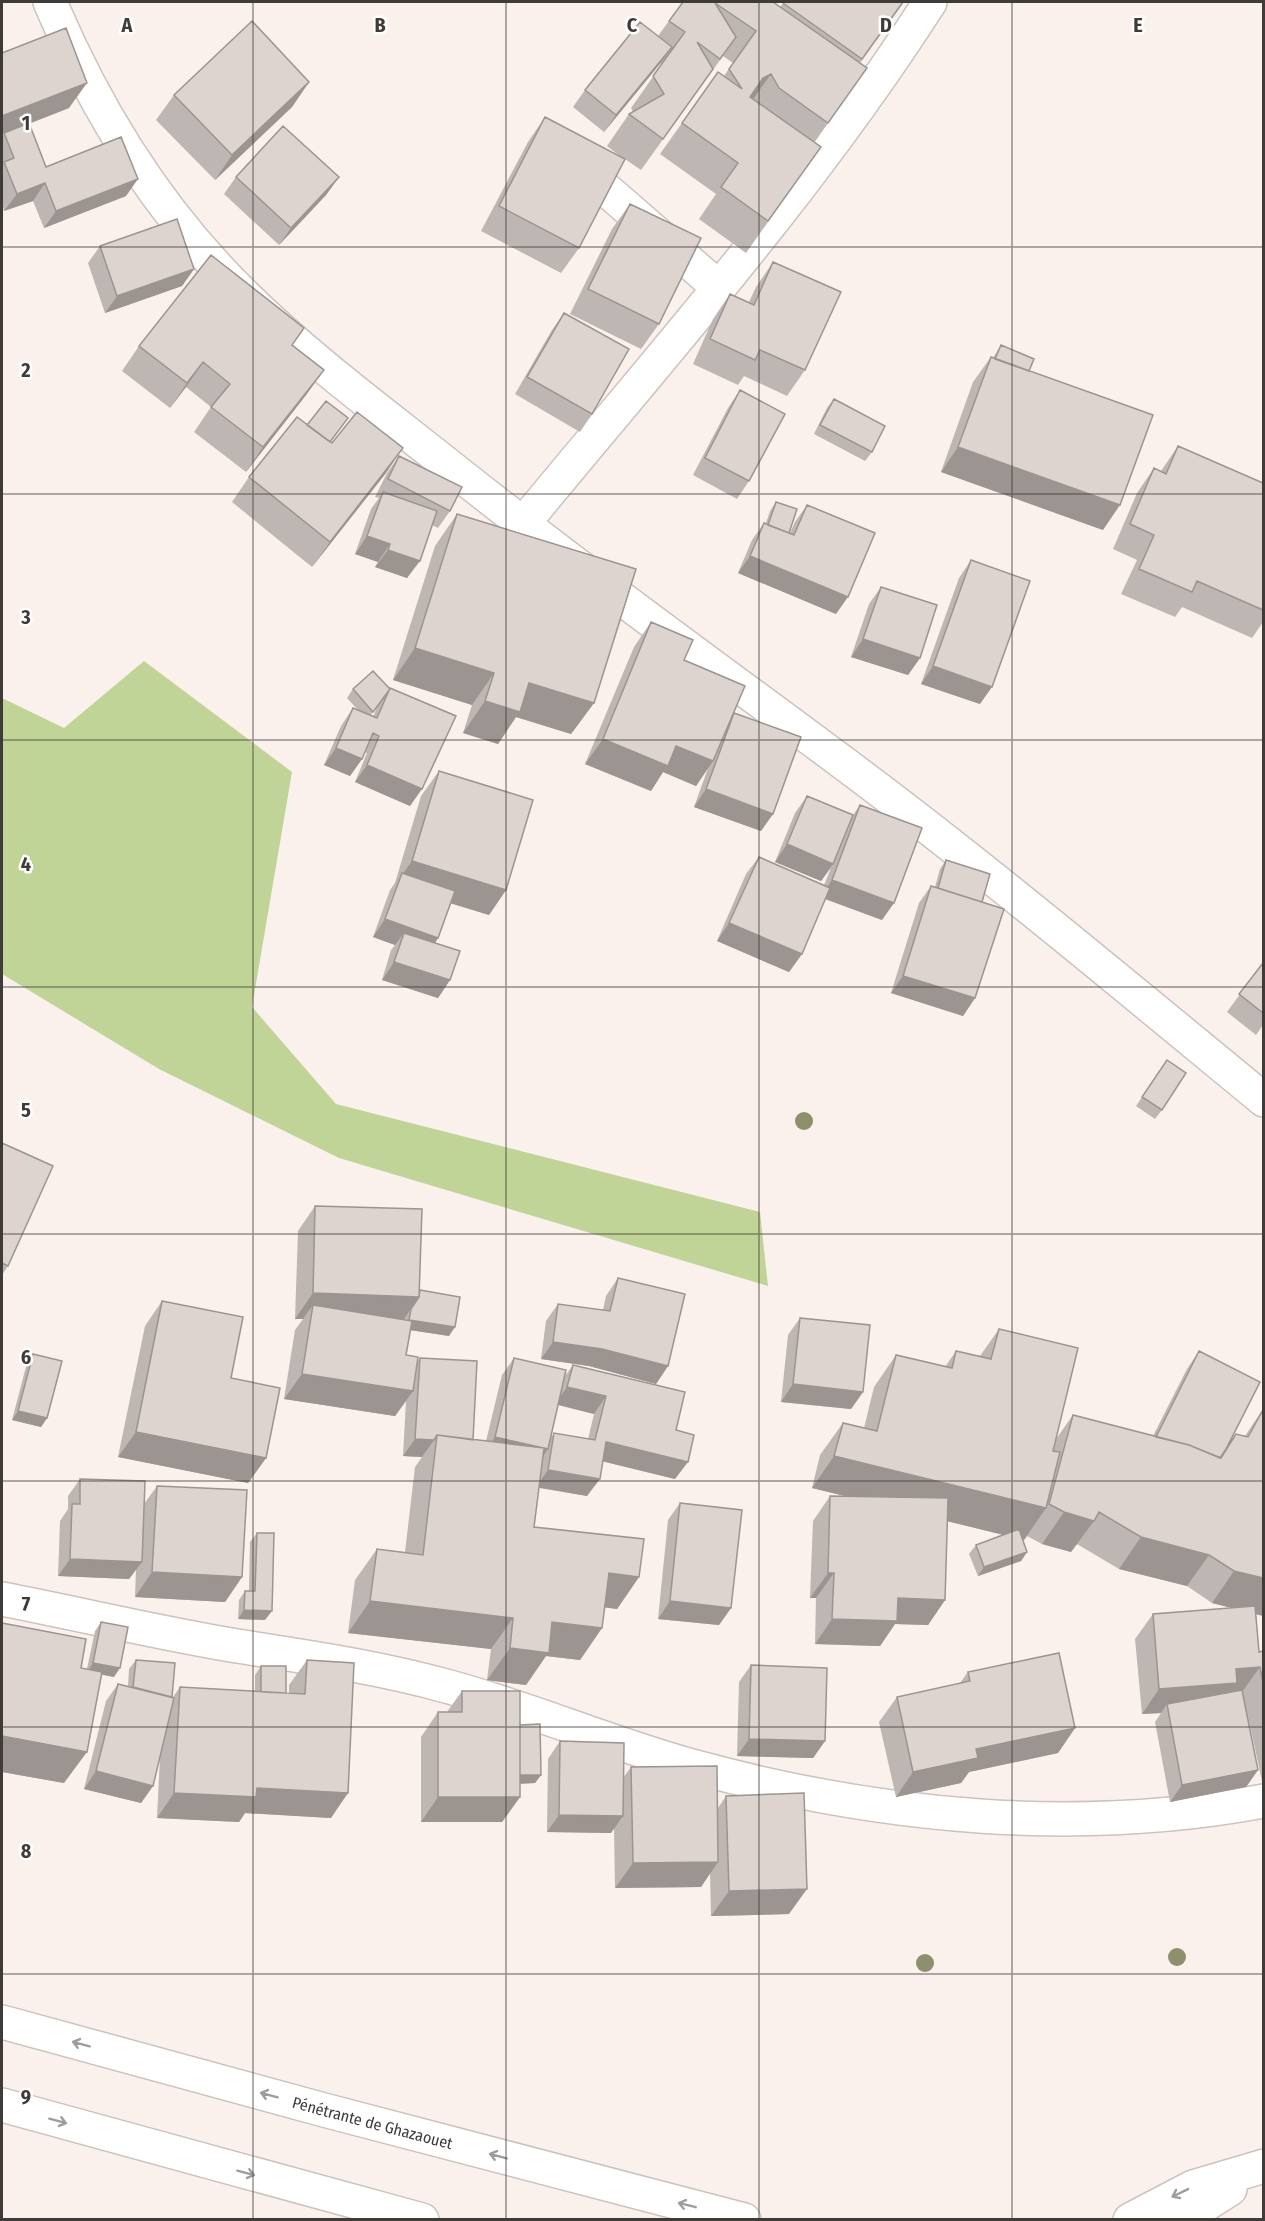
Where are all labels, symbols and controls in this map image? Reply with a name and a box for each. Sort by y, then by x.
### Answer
text: A [121,13,134,37]
text: B [374,13,386,37]
text: C [627,13,638,37]
text: D [880,13,892,37]
text: E [1133,13,1143,37]
text: 1 [22,111,30,135]
text: 2 [20,358,31,382]
text: 3 [20,605,31,629]
text: 4 [21,852,31,876]
text: 5 [21,1098,31,1122]
text: 6 [21,1345,31,1369]
text: 7 [22,1592,31,1616]
text: 8 [21,1839,32,1863]
one-way arrow [72,2037,91,2049]
text: 9 [21,2085,31,2109]
one-way arrow [260,2089,279,2101]
street label: Pénétrante de Ghazaouet [290,2092,456,2153]
one-way arrow [48,2116,67,2127]
one-way arrow [489,2150,508,2161]
one-way arrow [236,2167,255,2179]
one-way arrow [1171,2188,1189,2200]
one-way arrow [678,2199,697,2210]

